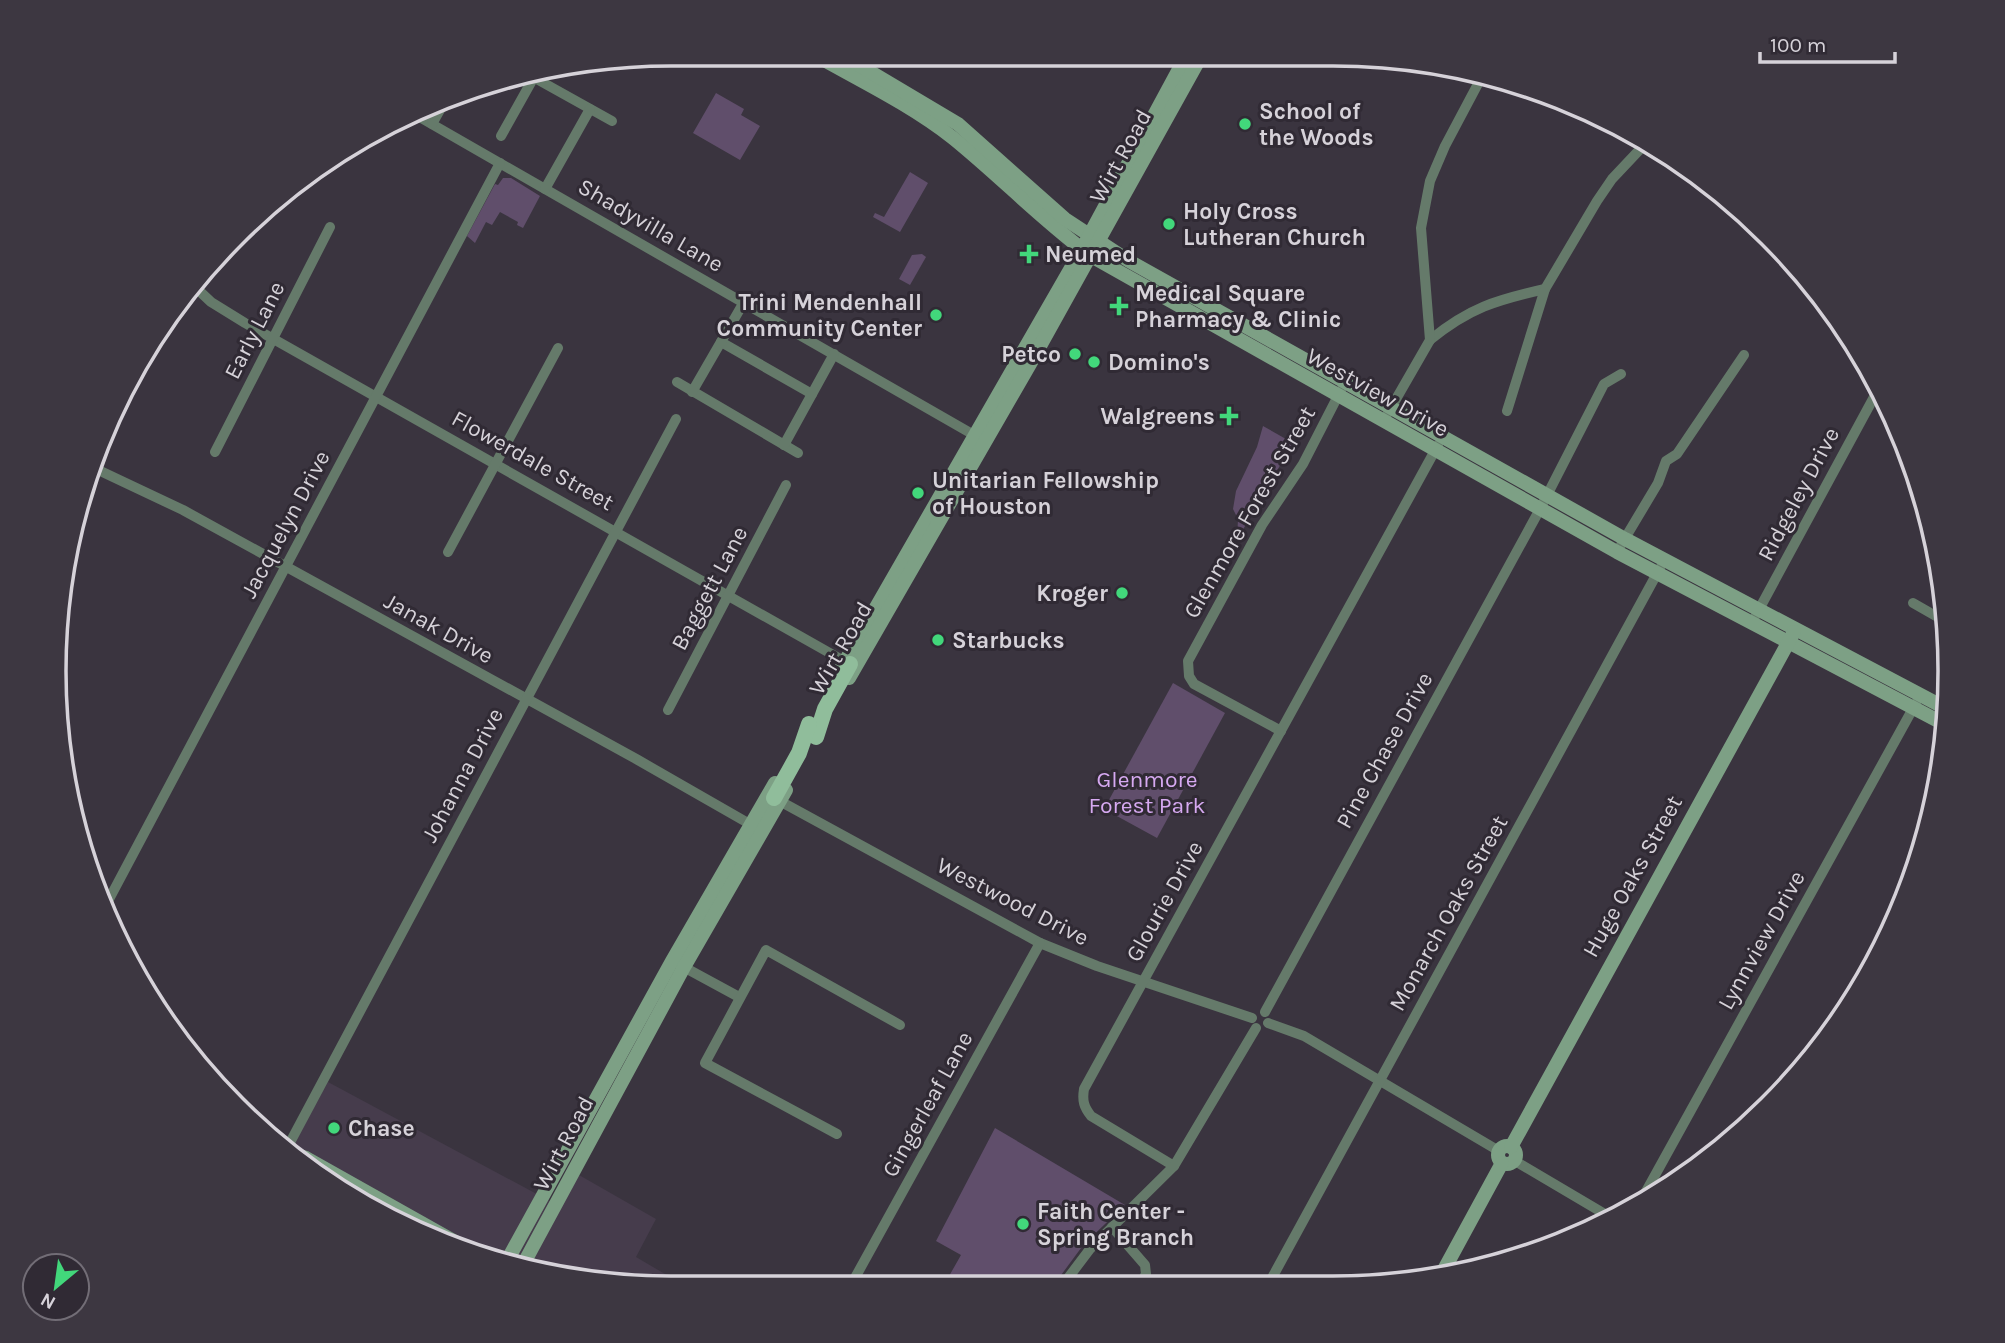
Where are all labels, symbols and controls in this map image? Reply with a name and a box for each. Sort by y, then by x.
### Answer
scale bar [1760,21,1895,65]
text: 100 m [1770,33,1827,57]
place label: School of the Woods [1259,98,1374,151]
street label: Wirt Road [1084,105,1157,208]
marker: School of the Woods [1237,116,1253,132]
street label: Shadyvilla Lane [573,173,728,278]
place label: Holy Cross Lutheran Church [1183,198,1366,251]
marker: Holy Cross Lutheran Church [1161,216,1177,232]
place label: Neumed [1045,241,1136,268]
marker: Neumed [1019,244,1039,264]
street label: Early Lane [218,277,290,383]
place label: Medical Square Pharmacy & Clinic [1135,280,1341,333]
place label: Trini Mendenhall Community Center [717,289,922,342]
marker: Medical Square Pharmacy & Clinic [1109,296,1129,316]
marker: Trini Mendenhall Community Center [928,307,944,323]
place label: Petco [1001,341,1061,368]
street label: Westview Drive [1302,342,1454,443]
marker: Petco [1067,346,1083,362]
place label: Domino's [1108,349,1210,376]
marker: Domino's [1086,354,1102,370]
street label: Glenmore Forest Street [1178,401,1321,623]
place label: Walgreens [1100,403,1215,430]
street label: Flowerdale Street [447,405,619,516]
marker: Walgreens [1221,408,1237,424]
street label: Ridgeley Drive [1752,423,1845,566]
street label: Jacquelyn Drive [235,446,336,603]
place label: Unitarian Fellowship of Houston [932,467,1159,520]
marker: Unitarian Fellowship of Houston [910,485,926,501]
street label: Baggett Lane [665,522,753,655]
place label: Kroger [1036,580,1108,607]
marker: Kroger [1114,585,1130,601]
street label: Janak Drive [379,587,498,669]
street label: Wirt Road [803,597,878,700]
place label: Starbucks [952,627,1065,654]
marker: Starbucks [930,632,946,648]
street label: Pine Chase Drive [1330,667,1439,833]
street label: Johanna Drive [416,704,509,847]
park label: Glenmore Forest Park [1089,766,1206,819]
street label: Huge Oaks Street [1577,790,1688,962]
street label: Monarch Oaks Street [1383,811,1514,1016]
street label: Glourie Drive [1120,836,1209,966]
street label: Westwood Drive [932,852,1093,951]
street label: Lynnview Drive [1712,866,1811,1014]
street label: Gingerleaf Lane [876,1027,979,1182]
street label: Wirt Road [527,1092,599,1195]
place label: Chase [348,1115,415,1142]
marker: Chase [326,1120,342,1136]
place label: Faith Center - Spring Branch [1037,1198,1194,1251]
marker: Faith Center - Spring Branch [1015,1216,1031,1232]
north arrow [21,1252,91,1322]
text: N [37,1288,60,1314]

